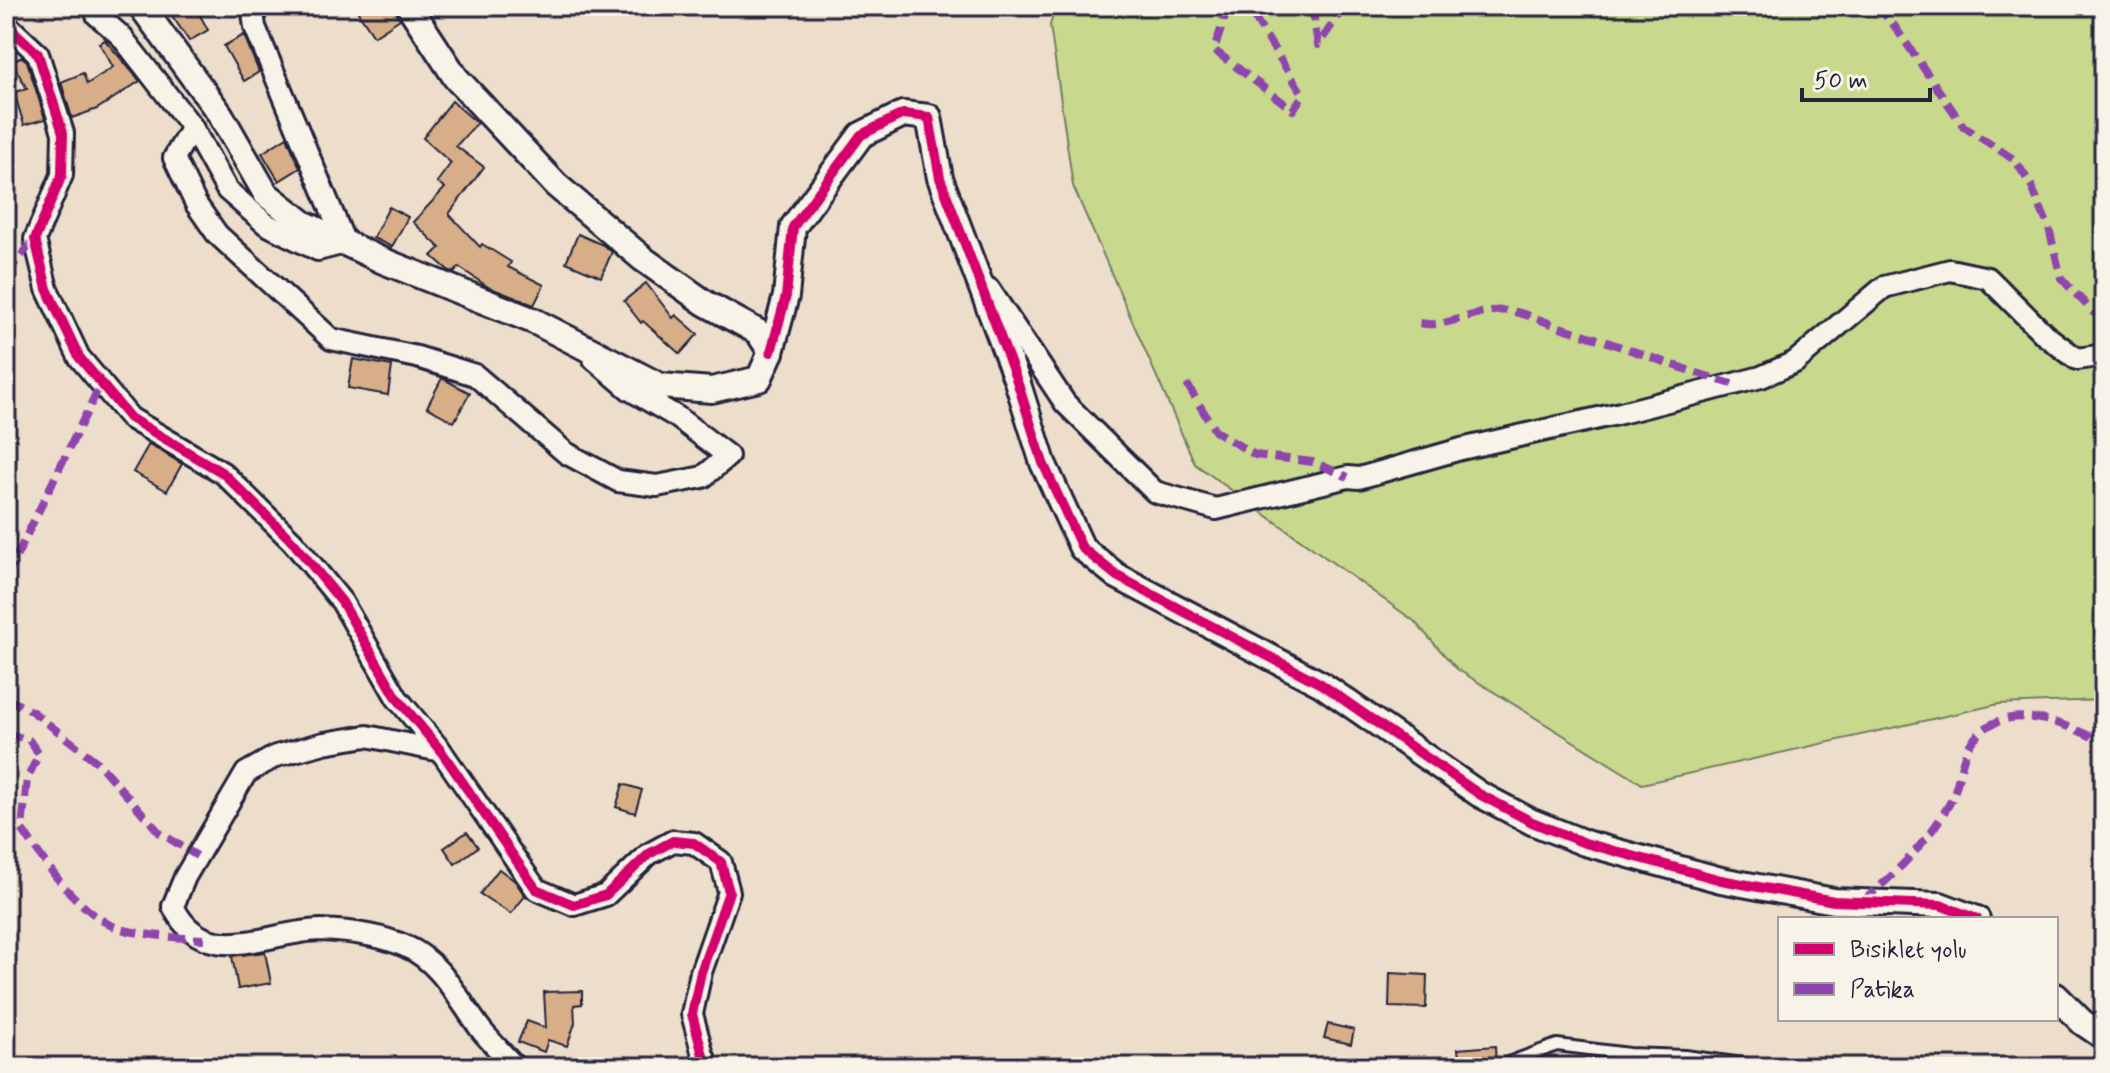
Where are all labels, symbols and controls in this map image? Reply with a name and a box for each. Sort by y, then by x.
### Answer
scale bar [1802,52,1930,102]
text: 50 m [1814,66,1868,97]
legend [1778,917,2058,1021]
text: Bisiklet yolu [1850,935,1967,966]
text: Patika [1850,975,1915,1006]

